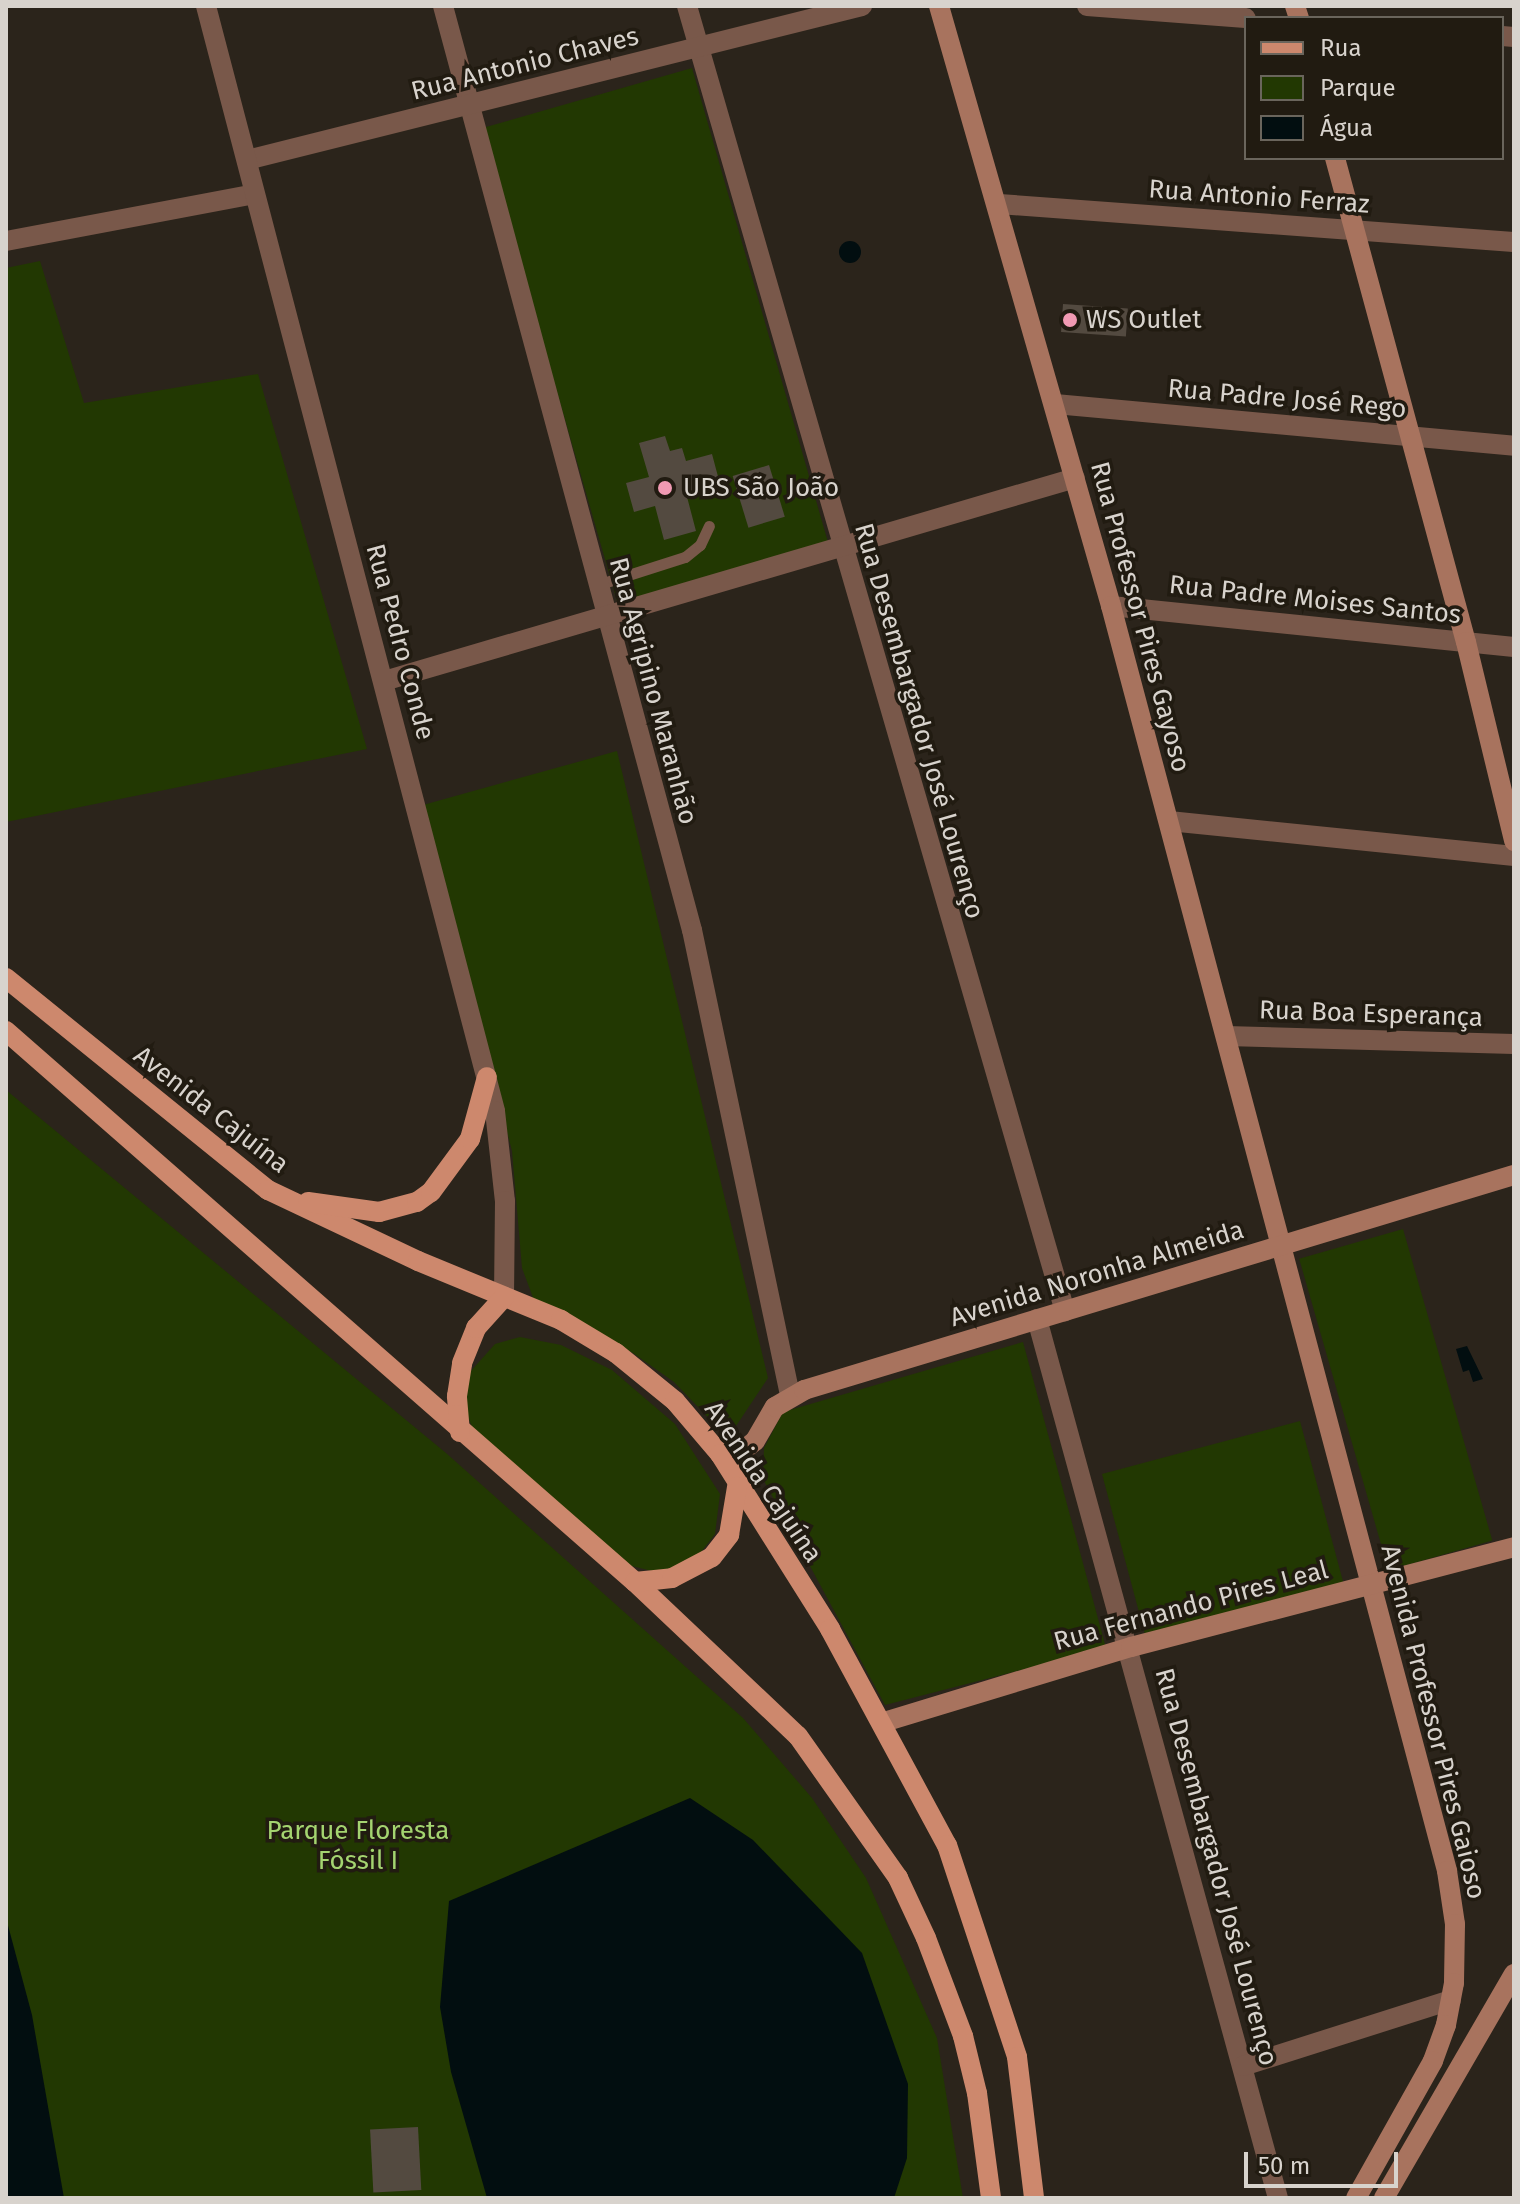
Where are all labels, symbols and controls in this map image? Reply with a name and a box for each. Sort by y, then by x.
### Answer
legend [1244,16,1504,160]
street label: Rua Antonio Chaves [408,21,642,107]
text: Rua [1320,34,1362,62]
text: Parque [1320,74,1396,102]
text: Água [1320,114,1373,142]
street label: Rua Antonio Ferraz [1147,174,1371,220]
place label: WS Outlet [1086,304,1202,336]
marker: WS Outlet [1061,311,1079,329]
street label: Rua Padre José Rego [1166,373,1408,425]
street label: Rua Professor Pires Gayoso [1084,458,1196,776]
place label: UBS São João [683,472,839,504]
marker: UBS São João [654,477,676,499]
street label: Rua Desembargador José Lourenço [848,520,990,922]
street label: Rua Pedro Conde [359,541,441,743]
street label: Rua Agripino Maranhão [602,554,704,828]
street label: Rua Padre Moises Santos [1167,569,1463,631]
street label: Rua Boa Esperança [1259,995,1483,1033]
street label: Avenida Cajuína [127,1040,295,1180]
street label: Avenida Noronha Almeida [946,1214,1248,1334]
street label: Avenida Cajuína [697,1395,829,1569]
street label: Avenida Professor Pires Gaioso [1374,1542,1492,1902]
street label: Rua Fernando Pires Leal [1050,1554,1332,1658]
street label: Rua Desembargador José Lourenço [1148,1665,1284,2069]
park label: Parque Floresta Fóssil I [267,1815,449,1876]
scale bar [1248,2136,1402,2186]
text: 50 m [1258,2152,1310,2180]

